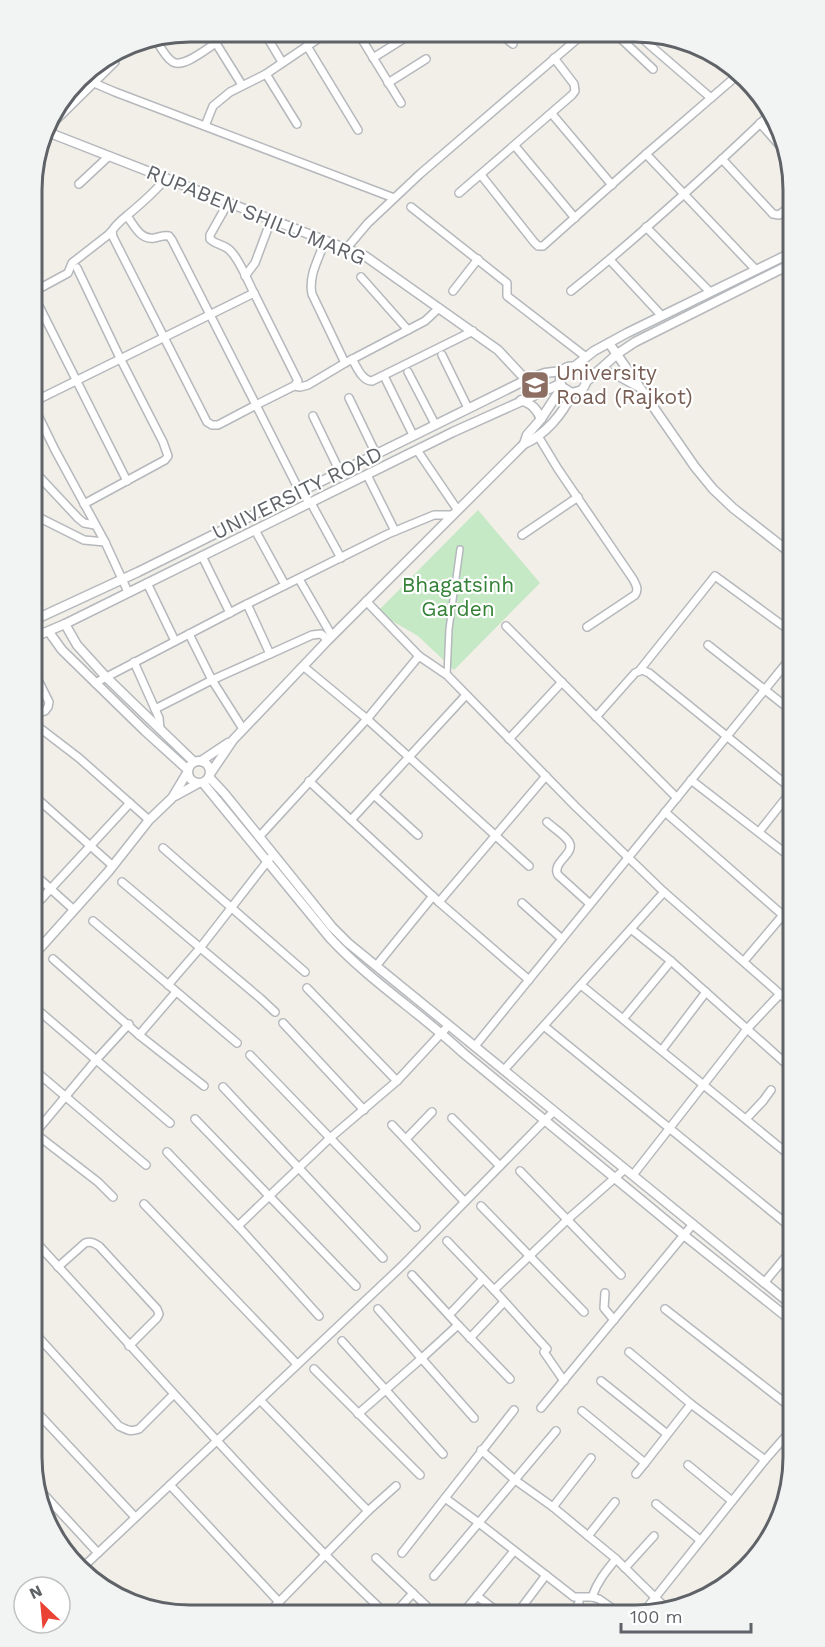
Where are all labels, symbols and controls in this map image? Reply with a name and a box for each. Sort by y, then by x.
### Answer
street label: RUPABEN SHILU MARG [143,159,370,270]
place label: University Road (Rajkot) [556,360,693,409]
school or university icon: University Road (Rajkot) [519,369,551,401]
street label: UNIVERSITY ROAD [208,440,386,545]
park label: Bhagatsinh Garden [402,572,514,621]
north arrow [12,1575,72,1635]
text: N [26,1581,45,1603]
scale bar [621,1596,752,1634]
text: 100 m [630,1606,683,1627]

